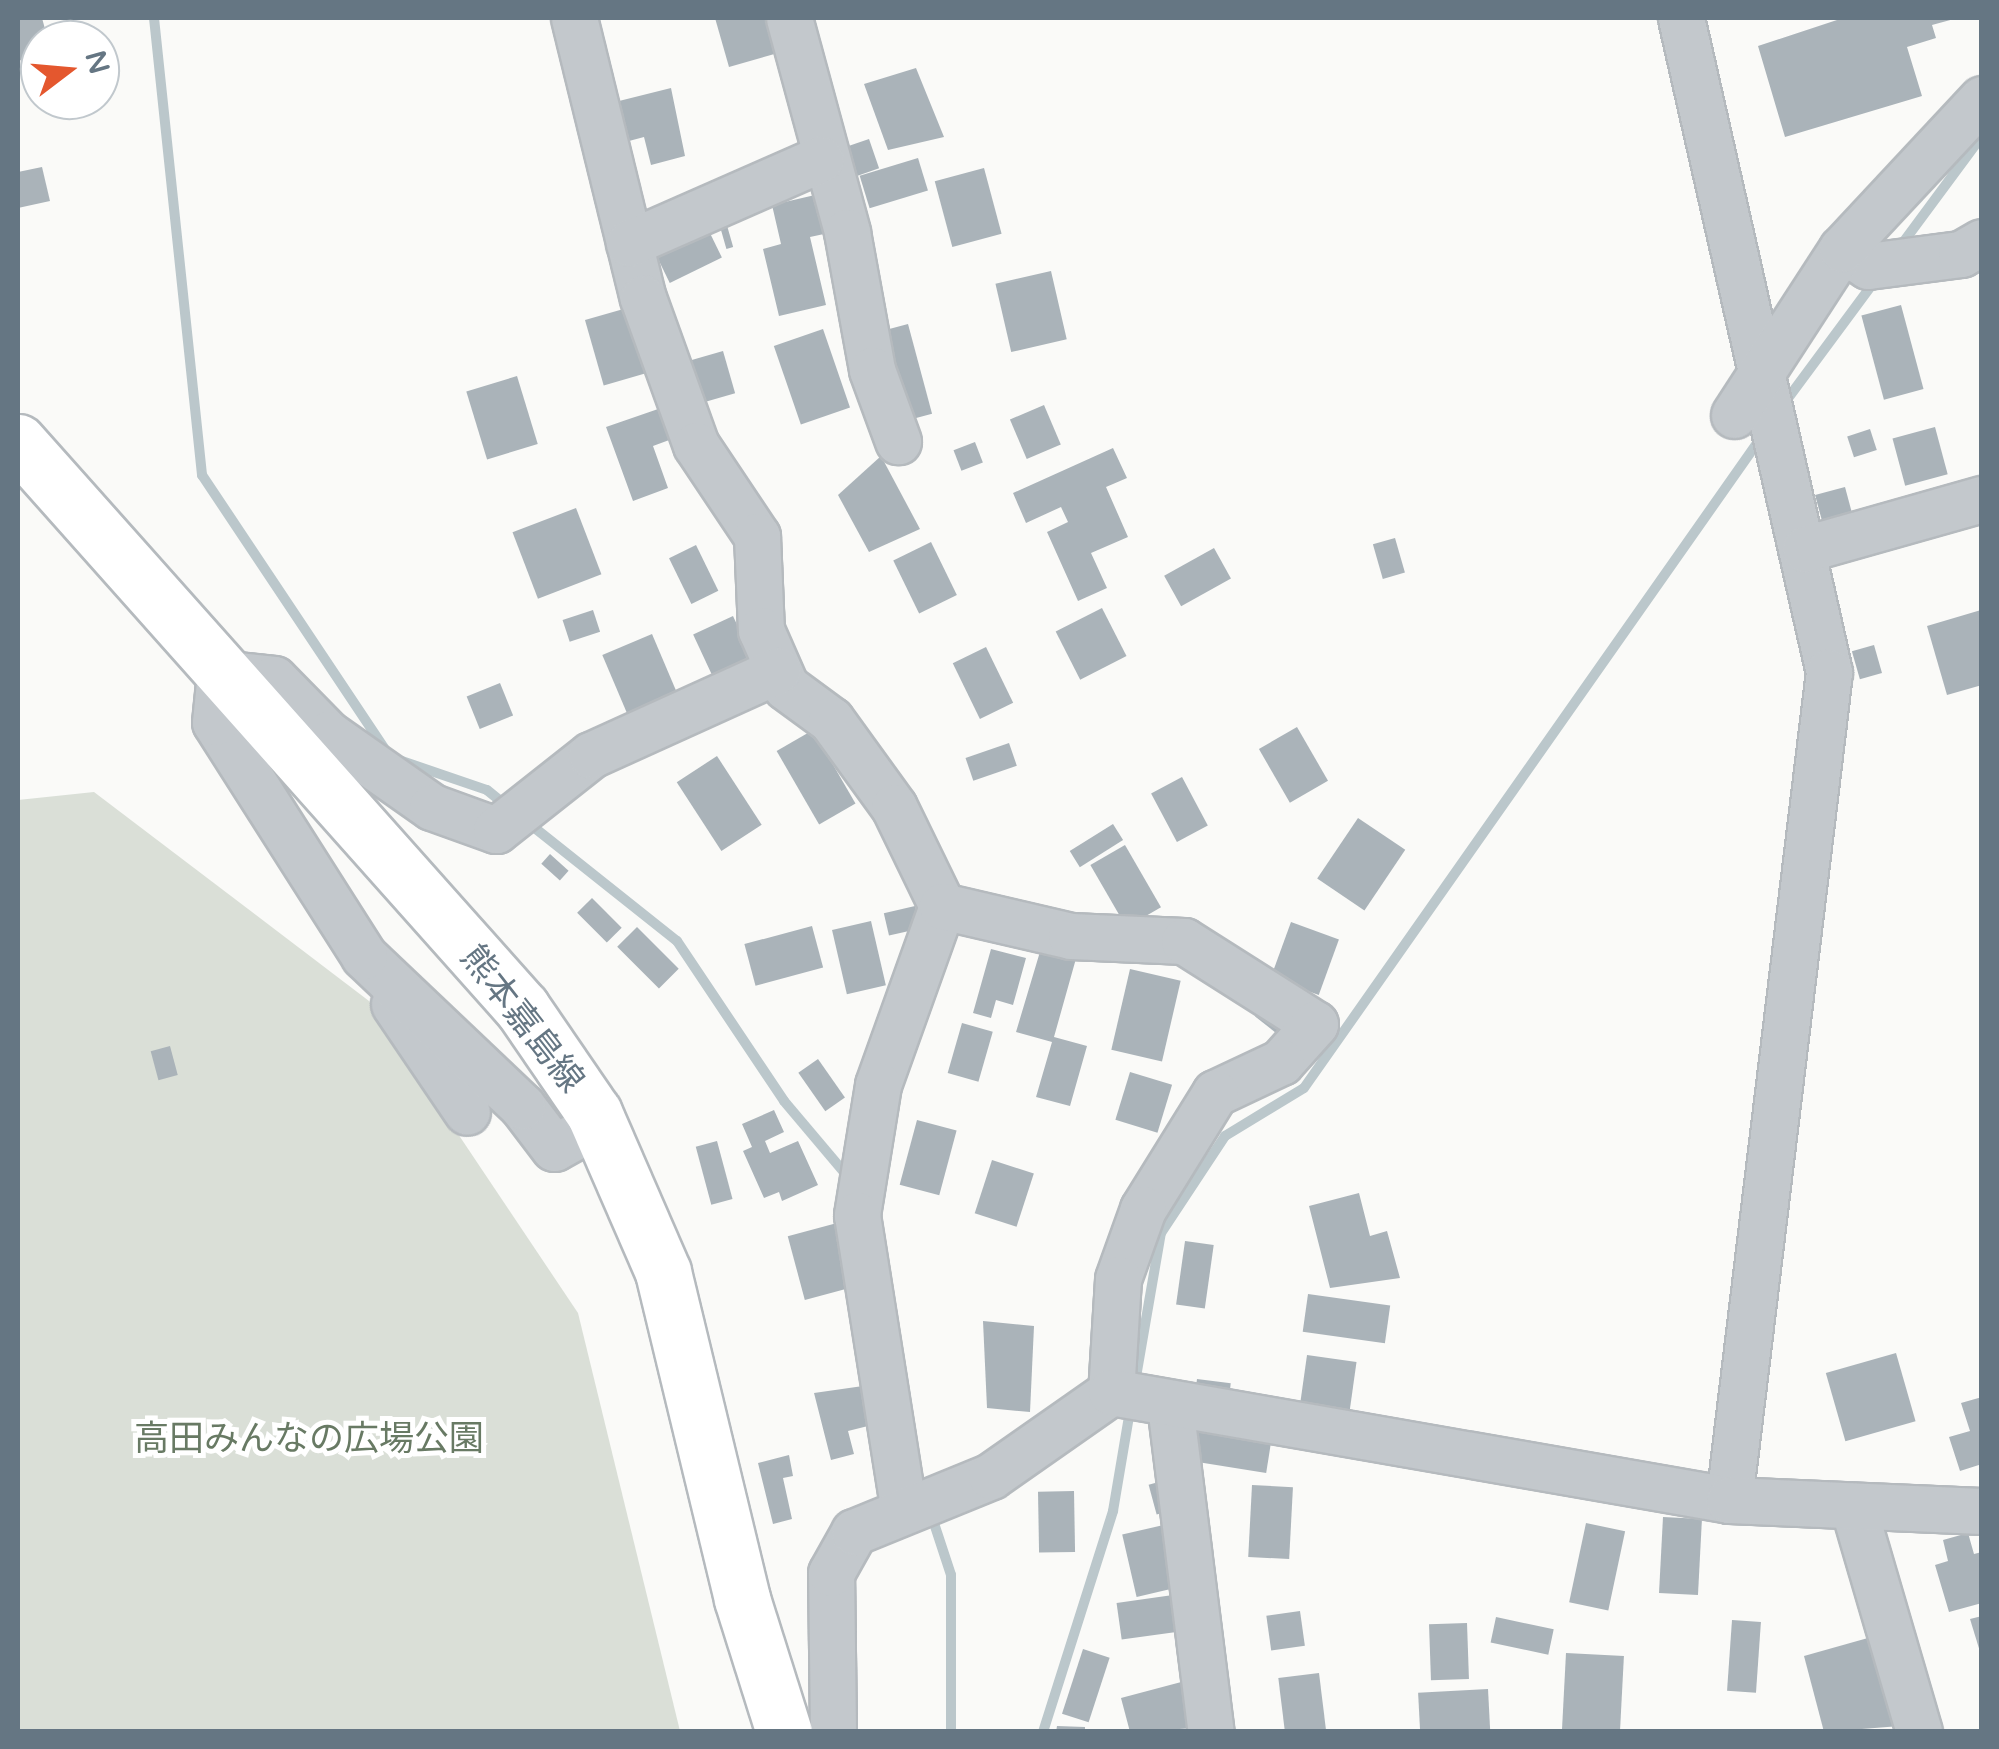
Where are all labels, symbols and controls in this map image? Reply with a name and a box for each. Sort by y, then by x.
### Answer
north arrow [20,20,120,120]
text: N [77,47,116,78]
street label: 熊本嘉島線 [452,937,592,1101]
park label: 高田みんなの広場公園 [134,1418,484,1460]

